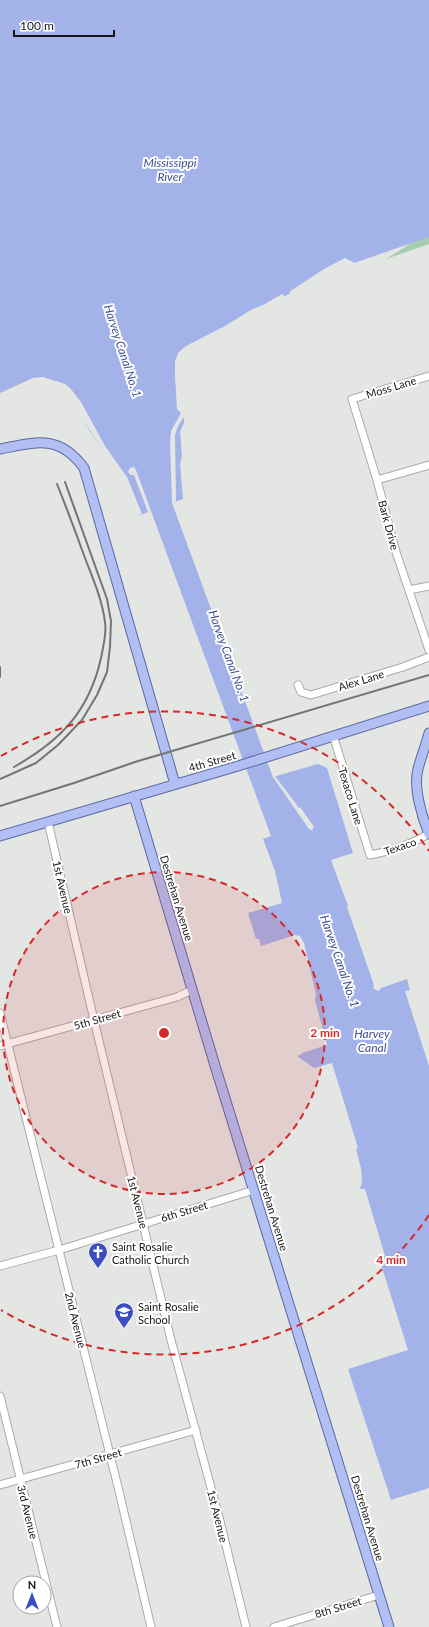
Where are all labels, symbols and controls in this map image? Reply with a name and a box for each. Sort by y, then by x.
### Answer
scale bar [14,12,114,38]
text: 100 m [20,18,54,33]
water label: Mississippi River [143,155,197,184]
water label: Harvey Canal No. 1 [101,303,145,399]
street label: Moss Lane [364,373,418,401]
street label: Bark Drive [376,499,402,552]
water label: Harvey Canal No. 1 [205,608,253,704]
street label: Alex Lane [337,667,386,693]
street label: 4th Street [187,748,237,774]
street label: Texaco Lane [336,766,366,826]
street label: Texaco [382,834,418,858]
street label: Destrehan Avenue [158,854,196,943]
street label: 1st Avenue [51,859,75,915]
water label: Harvey Canal No. 1 [317,913,363,1009]
street label: 5th Street [72,1006,122,1032]
text: 2 min [310,1025,340,1040]
centre of rings [157,1026,171,1040]
water label: Harvey Canal [354,1026,390,1055]
street label: Destrehan Avenue [253,1164,291,1253]
street label: 1st Avenue [125,1174,151,1230]
street label: 6th Street [159,1198,209,1224]
place label: Saint Rosalie Catholic Church [112,1240,189,1266]
church icon: Saint Rosalie Catholic Church [87,1241,109,1269]
text: 4 min [376,1252,406,1267]
street label: 2nd Avenue [63,1291,89,1350]
place label: Saint Rosalie School [138,1300,199,1326]
school or university icon: Saint Rosalie School [113,1301,135,1329]
street label: 7th Street [73,1445,123,1471]
street label: Destrehan Avenue [349,1474,387,1563]
street label: 3rd Avenue [15,1484,41,1541]
street label: 1st Avenue [205,1488,231,1544]
north arrow [12,1575,52,1615]
text: N [28,1578,36,1591]
street label: 8th Street [313,1594,363,1620]

